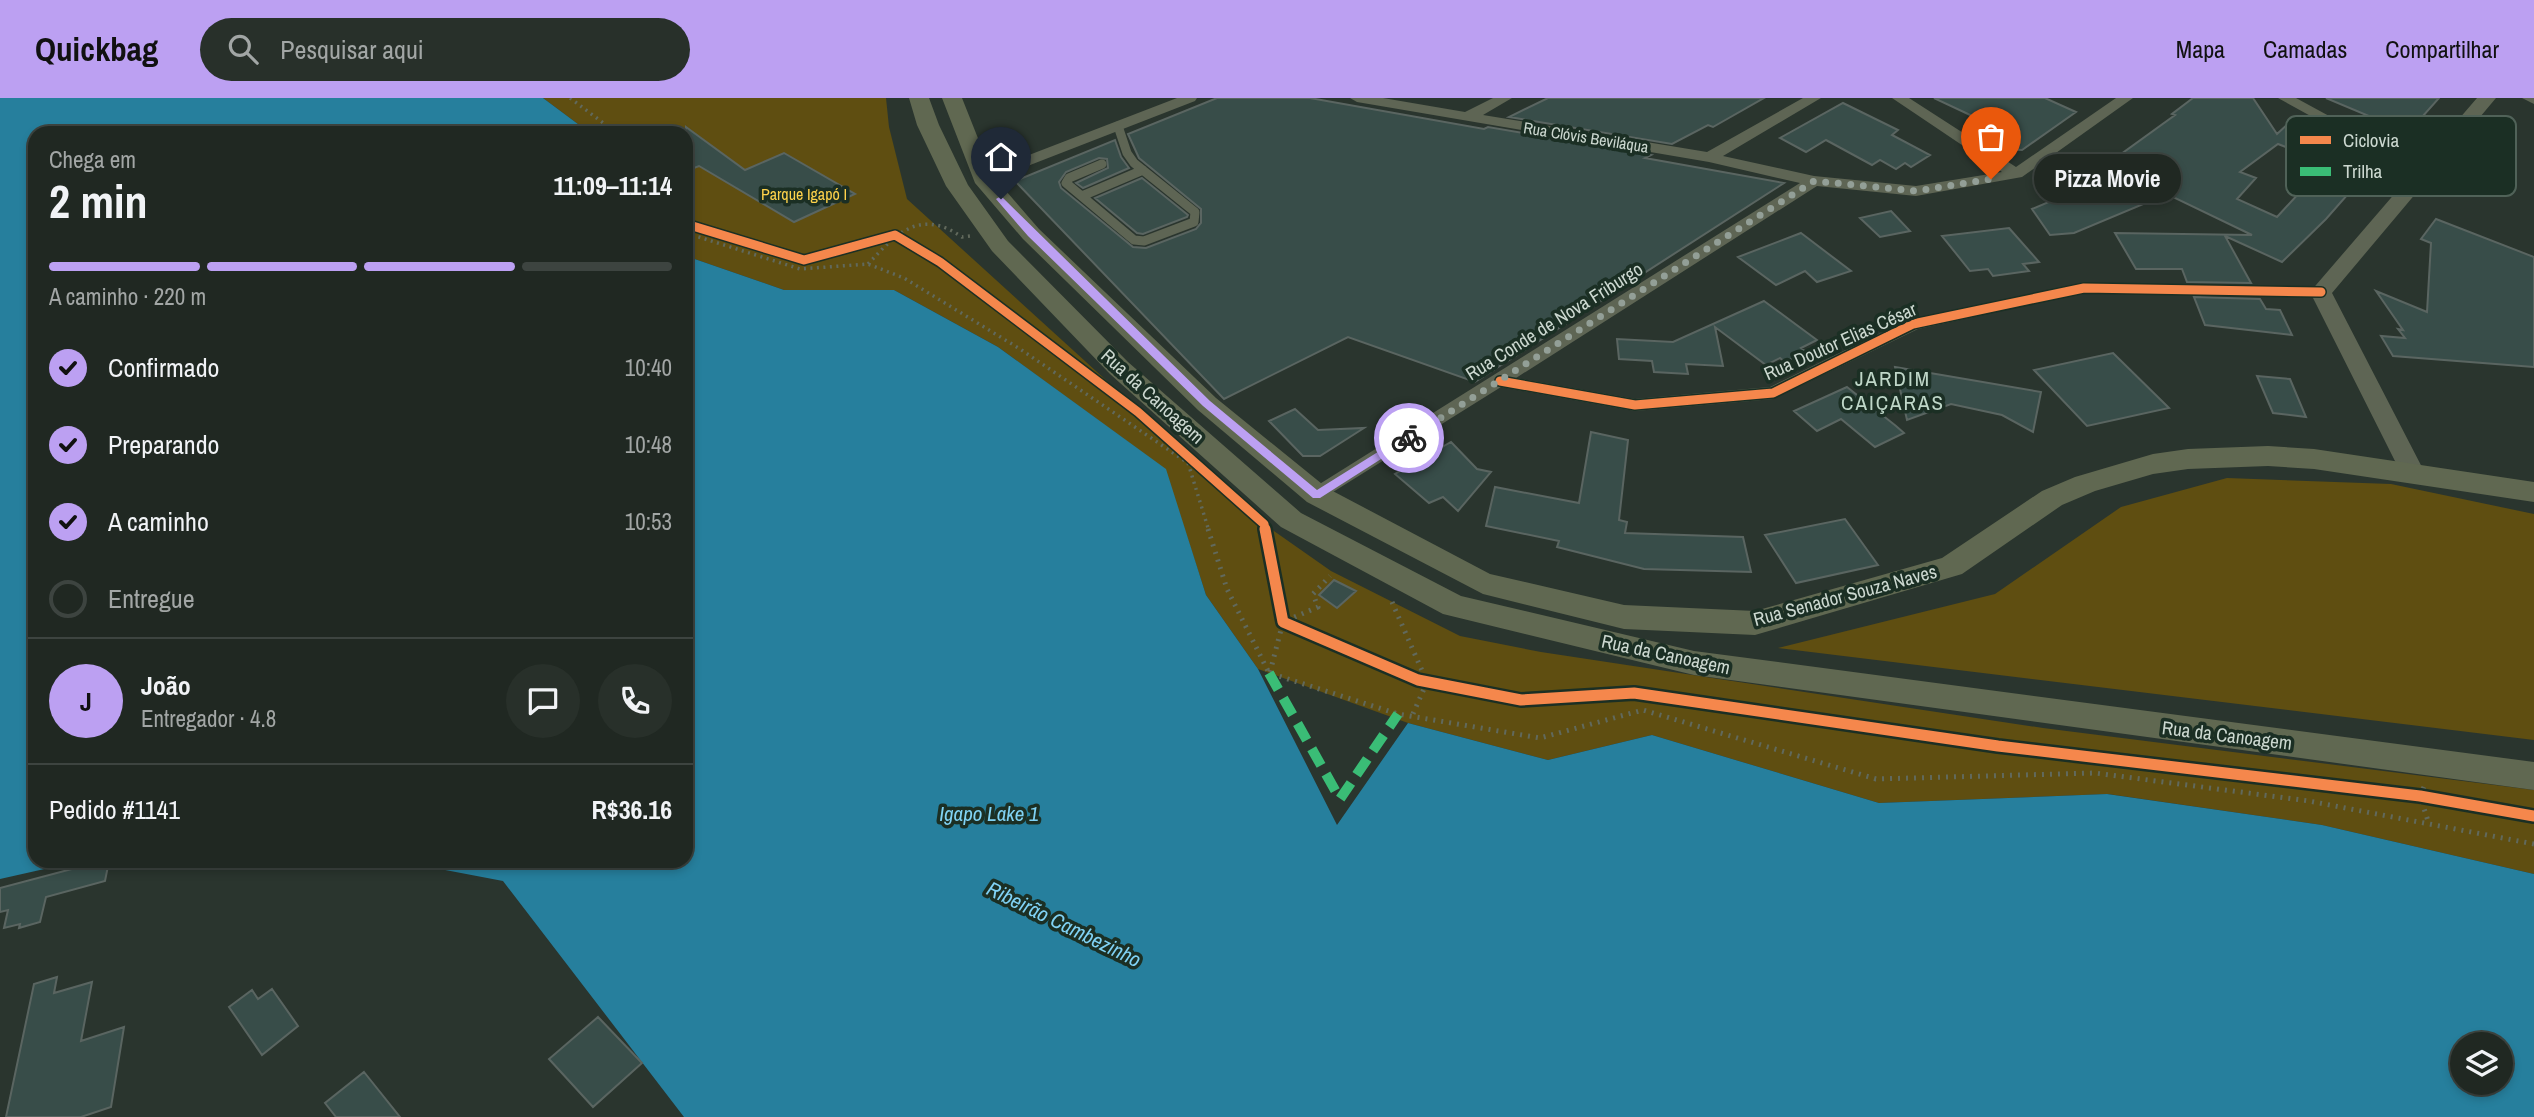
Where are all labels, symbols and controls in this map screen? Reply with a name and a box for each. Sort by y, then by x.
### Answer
search box [200,18,690,81]
text: Quickbag [35,27,158,71]
icon: search [224,30,262,68]
text: Pesquisar aqui [280,32,424,67]
text: Mapa [2176,33,2225,65]
text: Camadas [2263,33,2347,65]
text: Compartilhar [2385,33,2499,65]
pin [1961,107,2021,179]
street label: Rua Clóvis Beviláqua [1522,116,1651,158]
legend [2286,116,2516,196]
icon: bag [1972,118,2010,156]
pin [971,127,1031,199]
text: Ciclovia [2343,127,2400,153]
icon: home [982,138,1020,176]
text: Chega em [49,144,136,175]
callout: Pizza Movie [2033,154,2180,204]
text: Trilha [2343,158,2383,184]
text: Pizza Movie [2055,163,2160,194]
text: 11:09–11:14 [553,168,672,203]
text: 2 min [49,170,148,232]
park label: Parque Igapó I [761,183,847,205]
street label: Rua Conde de Nova Friburgo [1460,256,1648,386]
text: A caminho · 220 m [49,281,206,312]
street label: Rua Doutor Elias César [1760,295,1921,386]
street label: Rua da Canoagem [1096,343,1210,449]
icon: check [49,349,87,387]
text: Confirmado [108,350,219,385]
text: 10:40 [625,352,672,383]
district label: JARDIM CAIÇARAS [1841,364,1945,417]
courier [1374,403,1444,473]
icon: bike [1390,419,1428,457]
icon: check [49,426,87,464]
text: Preparando [108,427,219,462]
text: 10:48 [625,429,672,460]
icon: check [49,503,87,541]
text: A caminho [108,504,209,539]
text: 10:53 [625,506,672,537]
street label: Rua Senador Souza Naves [1750,558,1940,632]
text: Entregue [108,581,195,616]
street label: Rua da Canoagem [1599,628,1733,680]
button: chat [506,664,580,738]
button: phone [598,664,672,738]
text: João [141,668,191,703]
text: J [80,684,92,719]
text: Entregador · 4.8 [141,703,276,734]
street label: Rua da Canoagem [2161,714,2293,756]
text: Pedido #1141 [49,792,180,827]
text: R$36.16 [591,792,672,827]
water label: Igapo Lake 1 [939,799,1039,828]
water label: Ribeirão Cambezinho [982,874,1146,974]
map controls [2450,1032,2513,1095]
button: layers [2450,1032,2513,1095]

